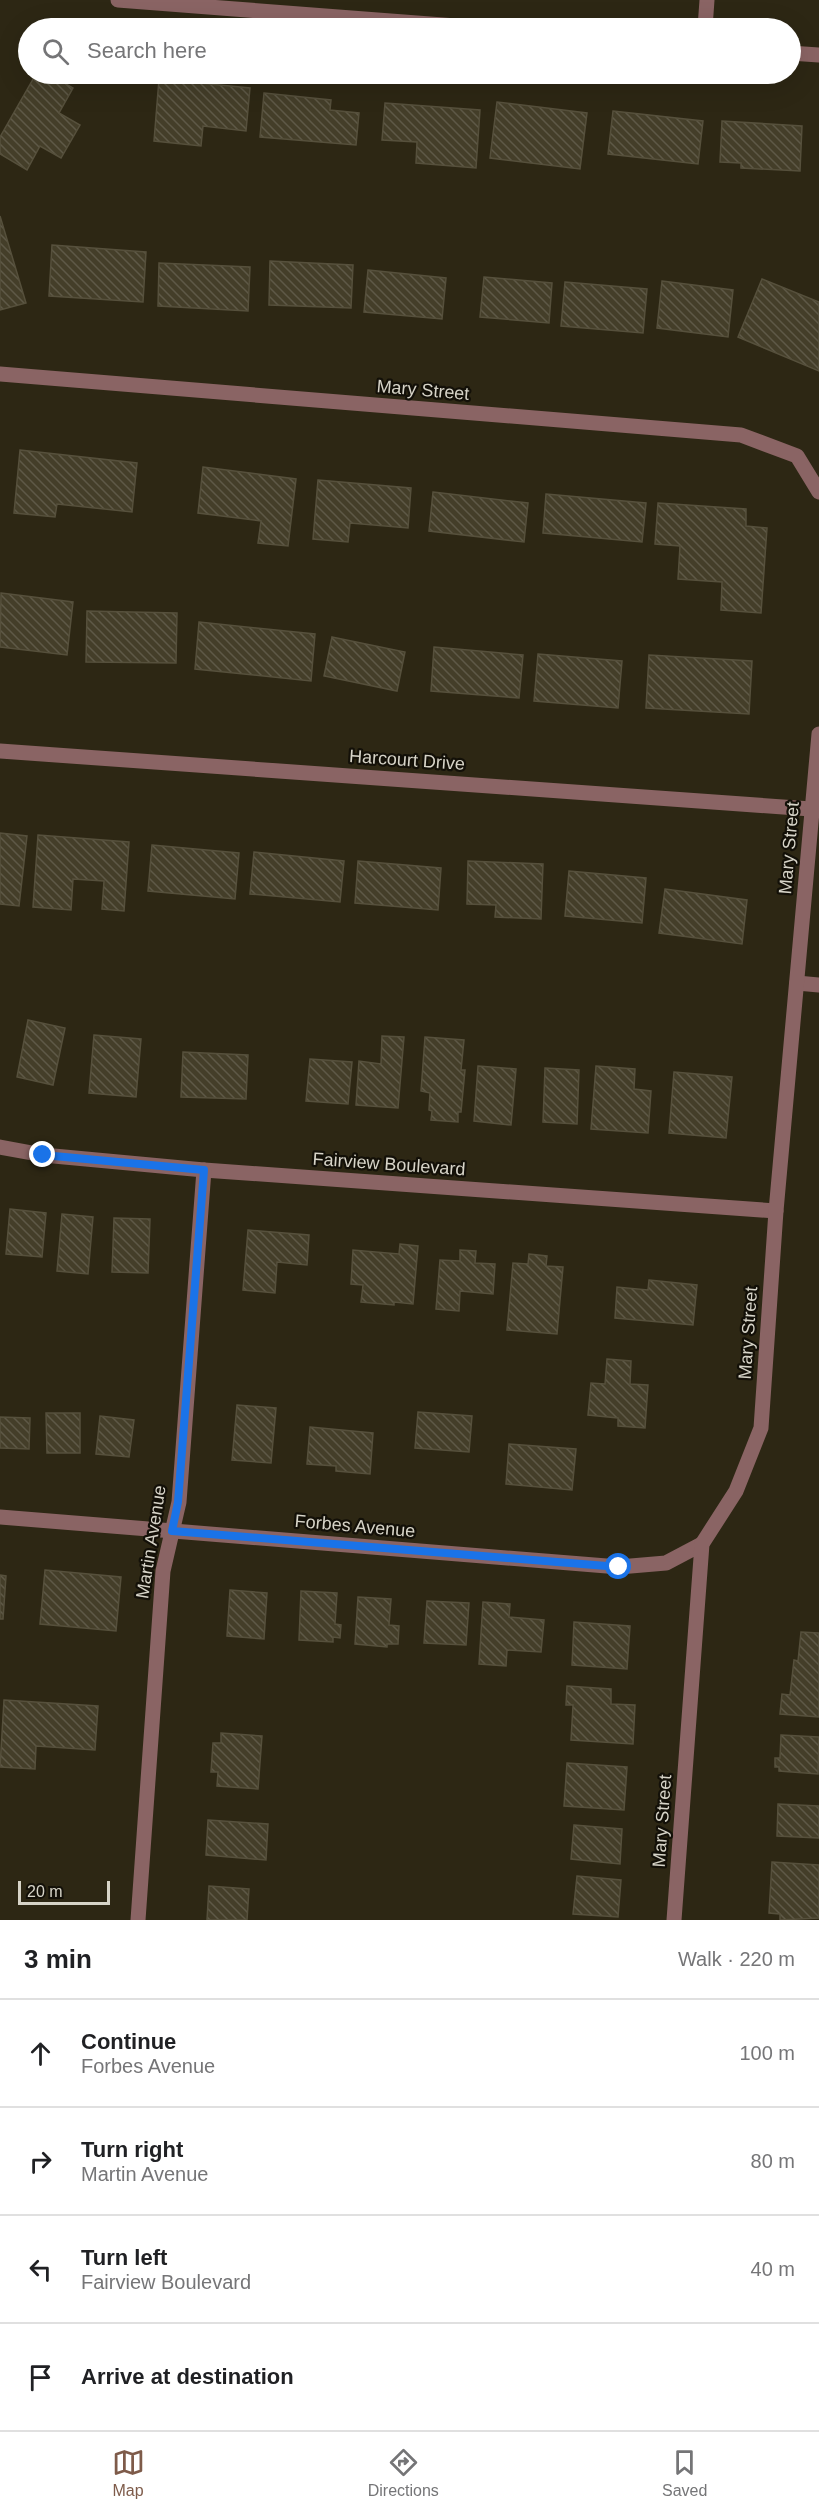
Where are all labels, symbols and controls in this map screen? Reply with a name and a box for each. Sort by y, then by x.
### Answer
search box [18,18,801,84]
icon: search [39,35,72,68]
text: Search here [87,38,207,63]
street label: Mary Street [376,376,470,404]
street label: Harcourt Drive [348,746,466,774]
street label: Mary Street [775,801,803,895]
route end [29,1141,55,1167]
street label: Fairview Boulevard [312,1149,466,1179]
street label: Mary Street [735,1286,761,1380]
street label: Martin Avenue [132,1484,170,1600]
street label: Forbes Avenue [294,1511,416,1541]
route start [605,1553,631,1579]
street label: Mary Street [649,1774,675,1868]
scale bar [18,1878,110,1906]
text: 20 m [27,1883,63,1900]
text: 3 min [24,1944,92,1974]
text: Walk · 220 m [678,1948,795,1970]
text: Continue [81,2029,176,2054]
icon: ahead [24,2037,57,2070]
text: 100 m [739,2042,795,2064]
text: Forbes Avenue [81,2055,215,2077]
text: Turn right [81,2137,183,2162]
icon: right [24,2145,57,2178]
text: 80 m [751,2150,795,2172]
text: Martin Avenue [81,2163,209,2185]
text: Turn left [81,2245,167,2270]
icon: left [24,2253,57,2286]
text: 40 m [751,2258,795,2280]
text: Fairview Boulevard [81,2271,251,2293]
icon: arrive [24,2361,57,2394]
text: Arrive at destination [81,2364,294,2389]
tab: Map [112,2446,145,2500]
tab: Directions [368,2446,439,2500]
tab: Saved [662,2446,707,2500]

